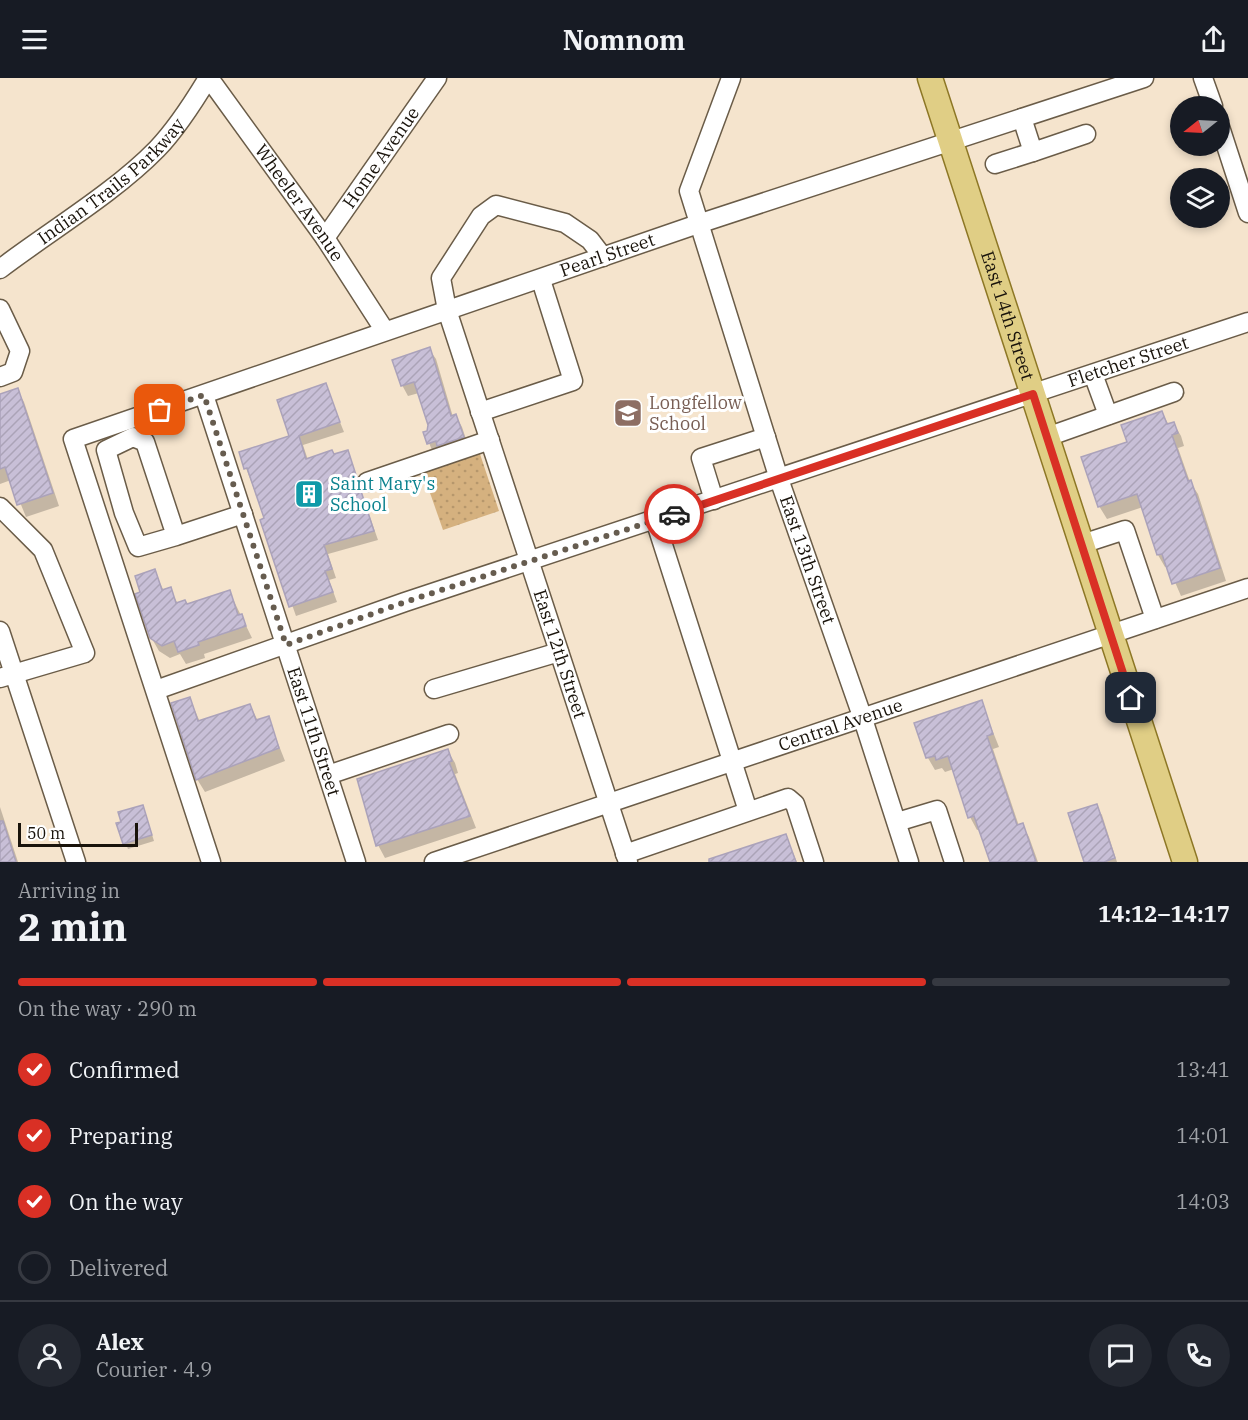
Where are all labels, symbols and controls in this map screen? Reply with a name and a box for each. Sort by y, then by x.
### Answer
text: Nomnom [563,22,685,57]
icon: menu [18,23,51,56]
icon: share [1197,23,1230,56]
north arrow [1170,96,1230,156]
map controls [1170,96,1230,228]
street label: Home Avenue [337,102,424,213]
street label: Indian Trails Parkway [33,113,190,249]
street label: Wheeler Avenue [250,140,349,266]
button: layers [1170,168,1230,228]
street label: Pearl Street [557,228,658,282]
street label: East 14th Street [976,248,1040,383]
street label: Fletcher Street [1065,331,1191,392]
pin [134,384,185,435]
place label: Longfellow School [649,391,742,435]
icon: bag [143,393,176,426]
school or university icon: Longfellow School [612,397,644,429]
place label: Saint Mary's School [330,472,435,516]
building icon: Saint Mary's School [293,478,325,510]
courier [644,484,704,544]
street label: East 13th Street [775,492,841,627]
icon: car [658,498,691,531]
street label: East 12th Street [528,586,592,721]
street label: East 11th Street [282,664,346,799]
pin [1105,672,1156,723]
icon: home [1114,681,1147,714]
street label: Central Avenue [775,693,906,756]
scale bar [18,820,138,848]
text: 50 m [27,823,65,843]
text: Arriving in [18,877,120,904]
text: 14:12–14:17 [1098,899,1230,928]
text: 2 min [18,901,127,952]
text: On the way · 290 m [18,995,197,1022]
icon: check [18,1053,51,1086]
text: Confirmed [69,1055,180,1084]
text: 13:41 [1176,1056,1230,1083]
icon: check [18,1119,51,1152]
text: Preparing [69,1121,173,1150]
text: 14:01 [1176,1122,1230,1149]
icon: check [18,1185,51,1218]
text: On the way [69,1187,183,1216]
text: 14:03 [1176,1188,1230,1215]
text: Delivered [69,1253,168,1282]
button: person [18,1324,81,1387]
button: chat [1089,1324,1152,1387]
button: phone [1167,1324,1230,1387]
text: Alex [96,1327,144,1356]
text: Courier · 4.9 [96,1356,212,1383]

